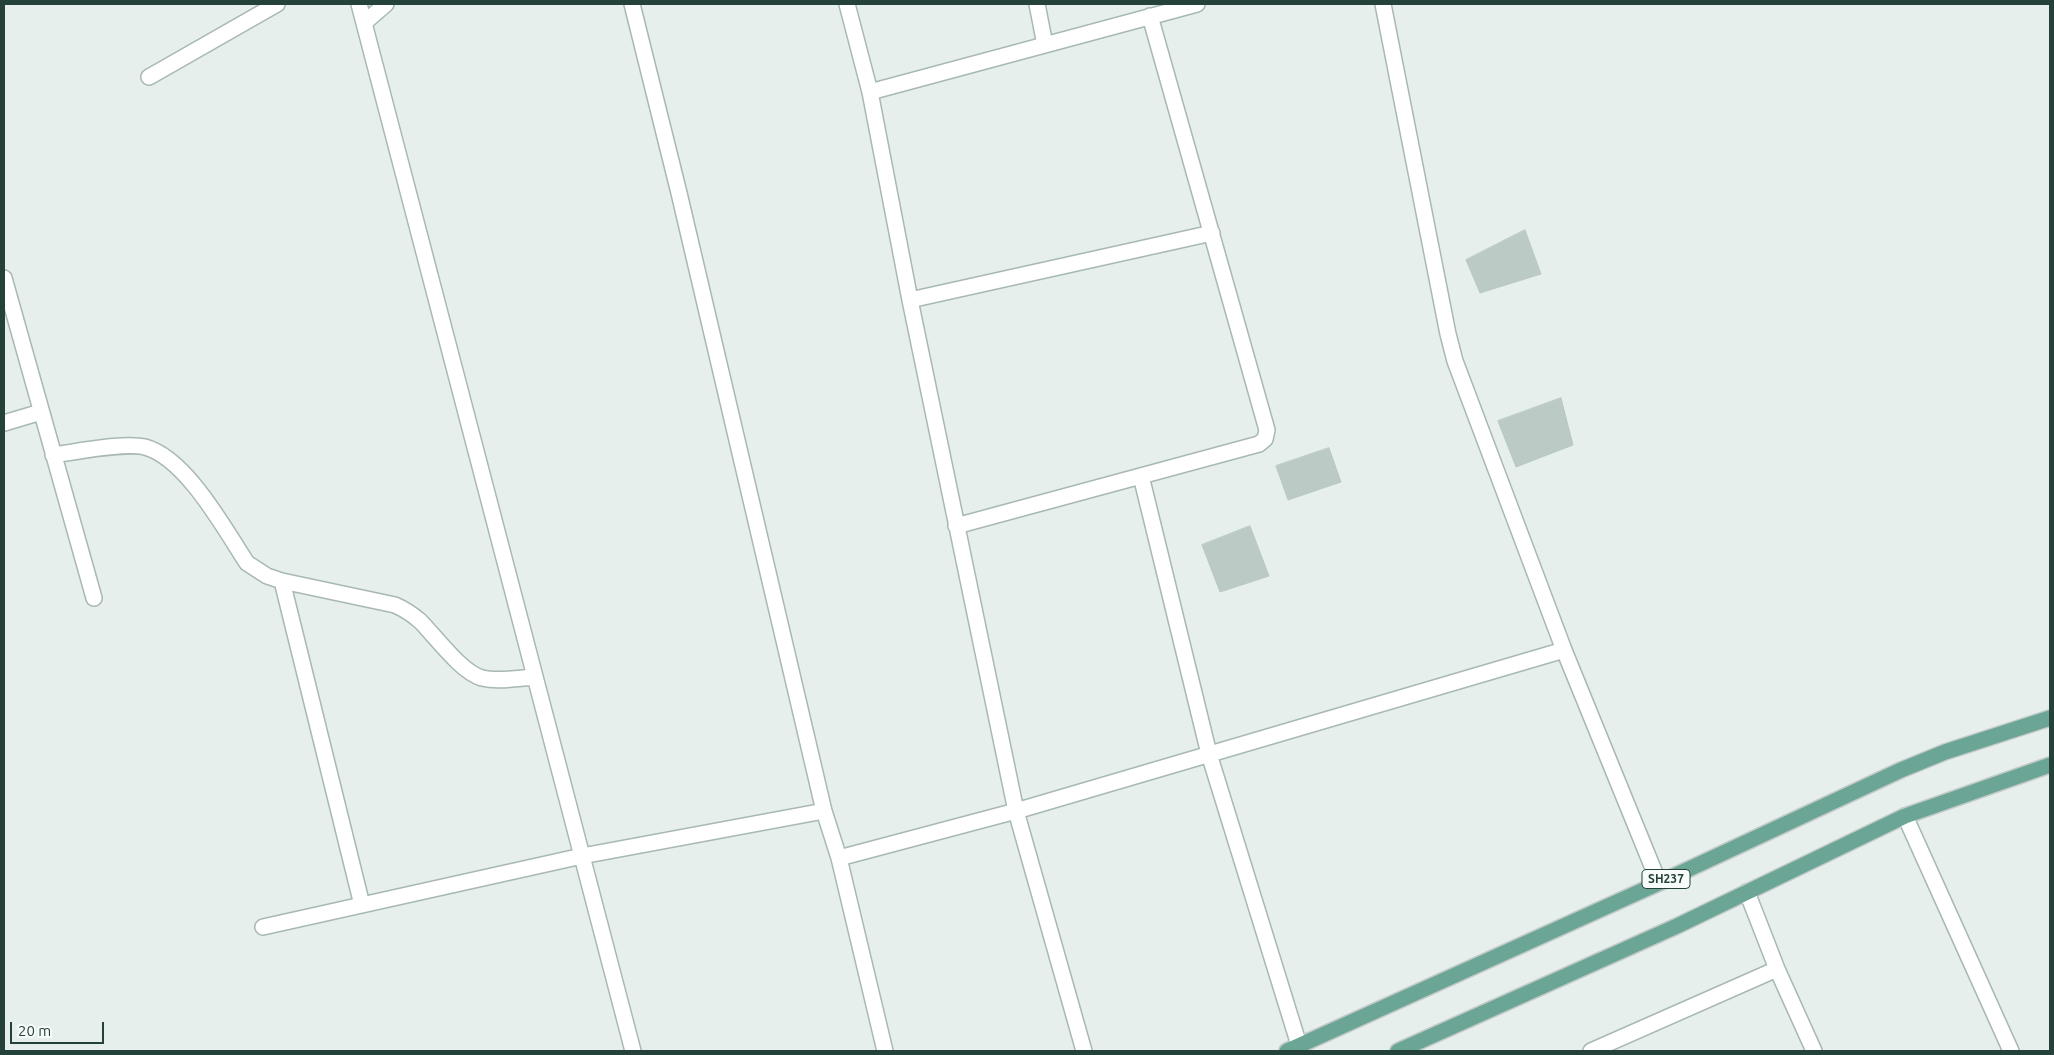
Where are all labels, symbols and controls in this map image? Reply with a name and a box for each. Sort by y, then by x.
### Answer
road number: SH237 [1642,870,1690,889]
scale bar [12,1012,106,1044]
text: 20 m [18,1022,51,1039]

